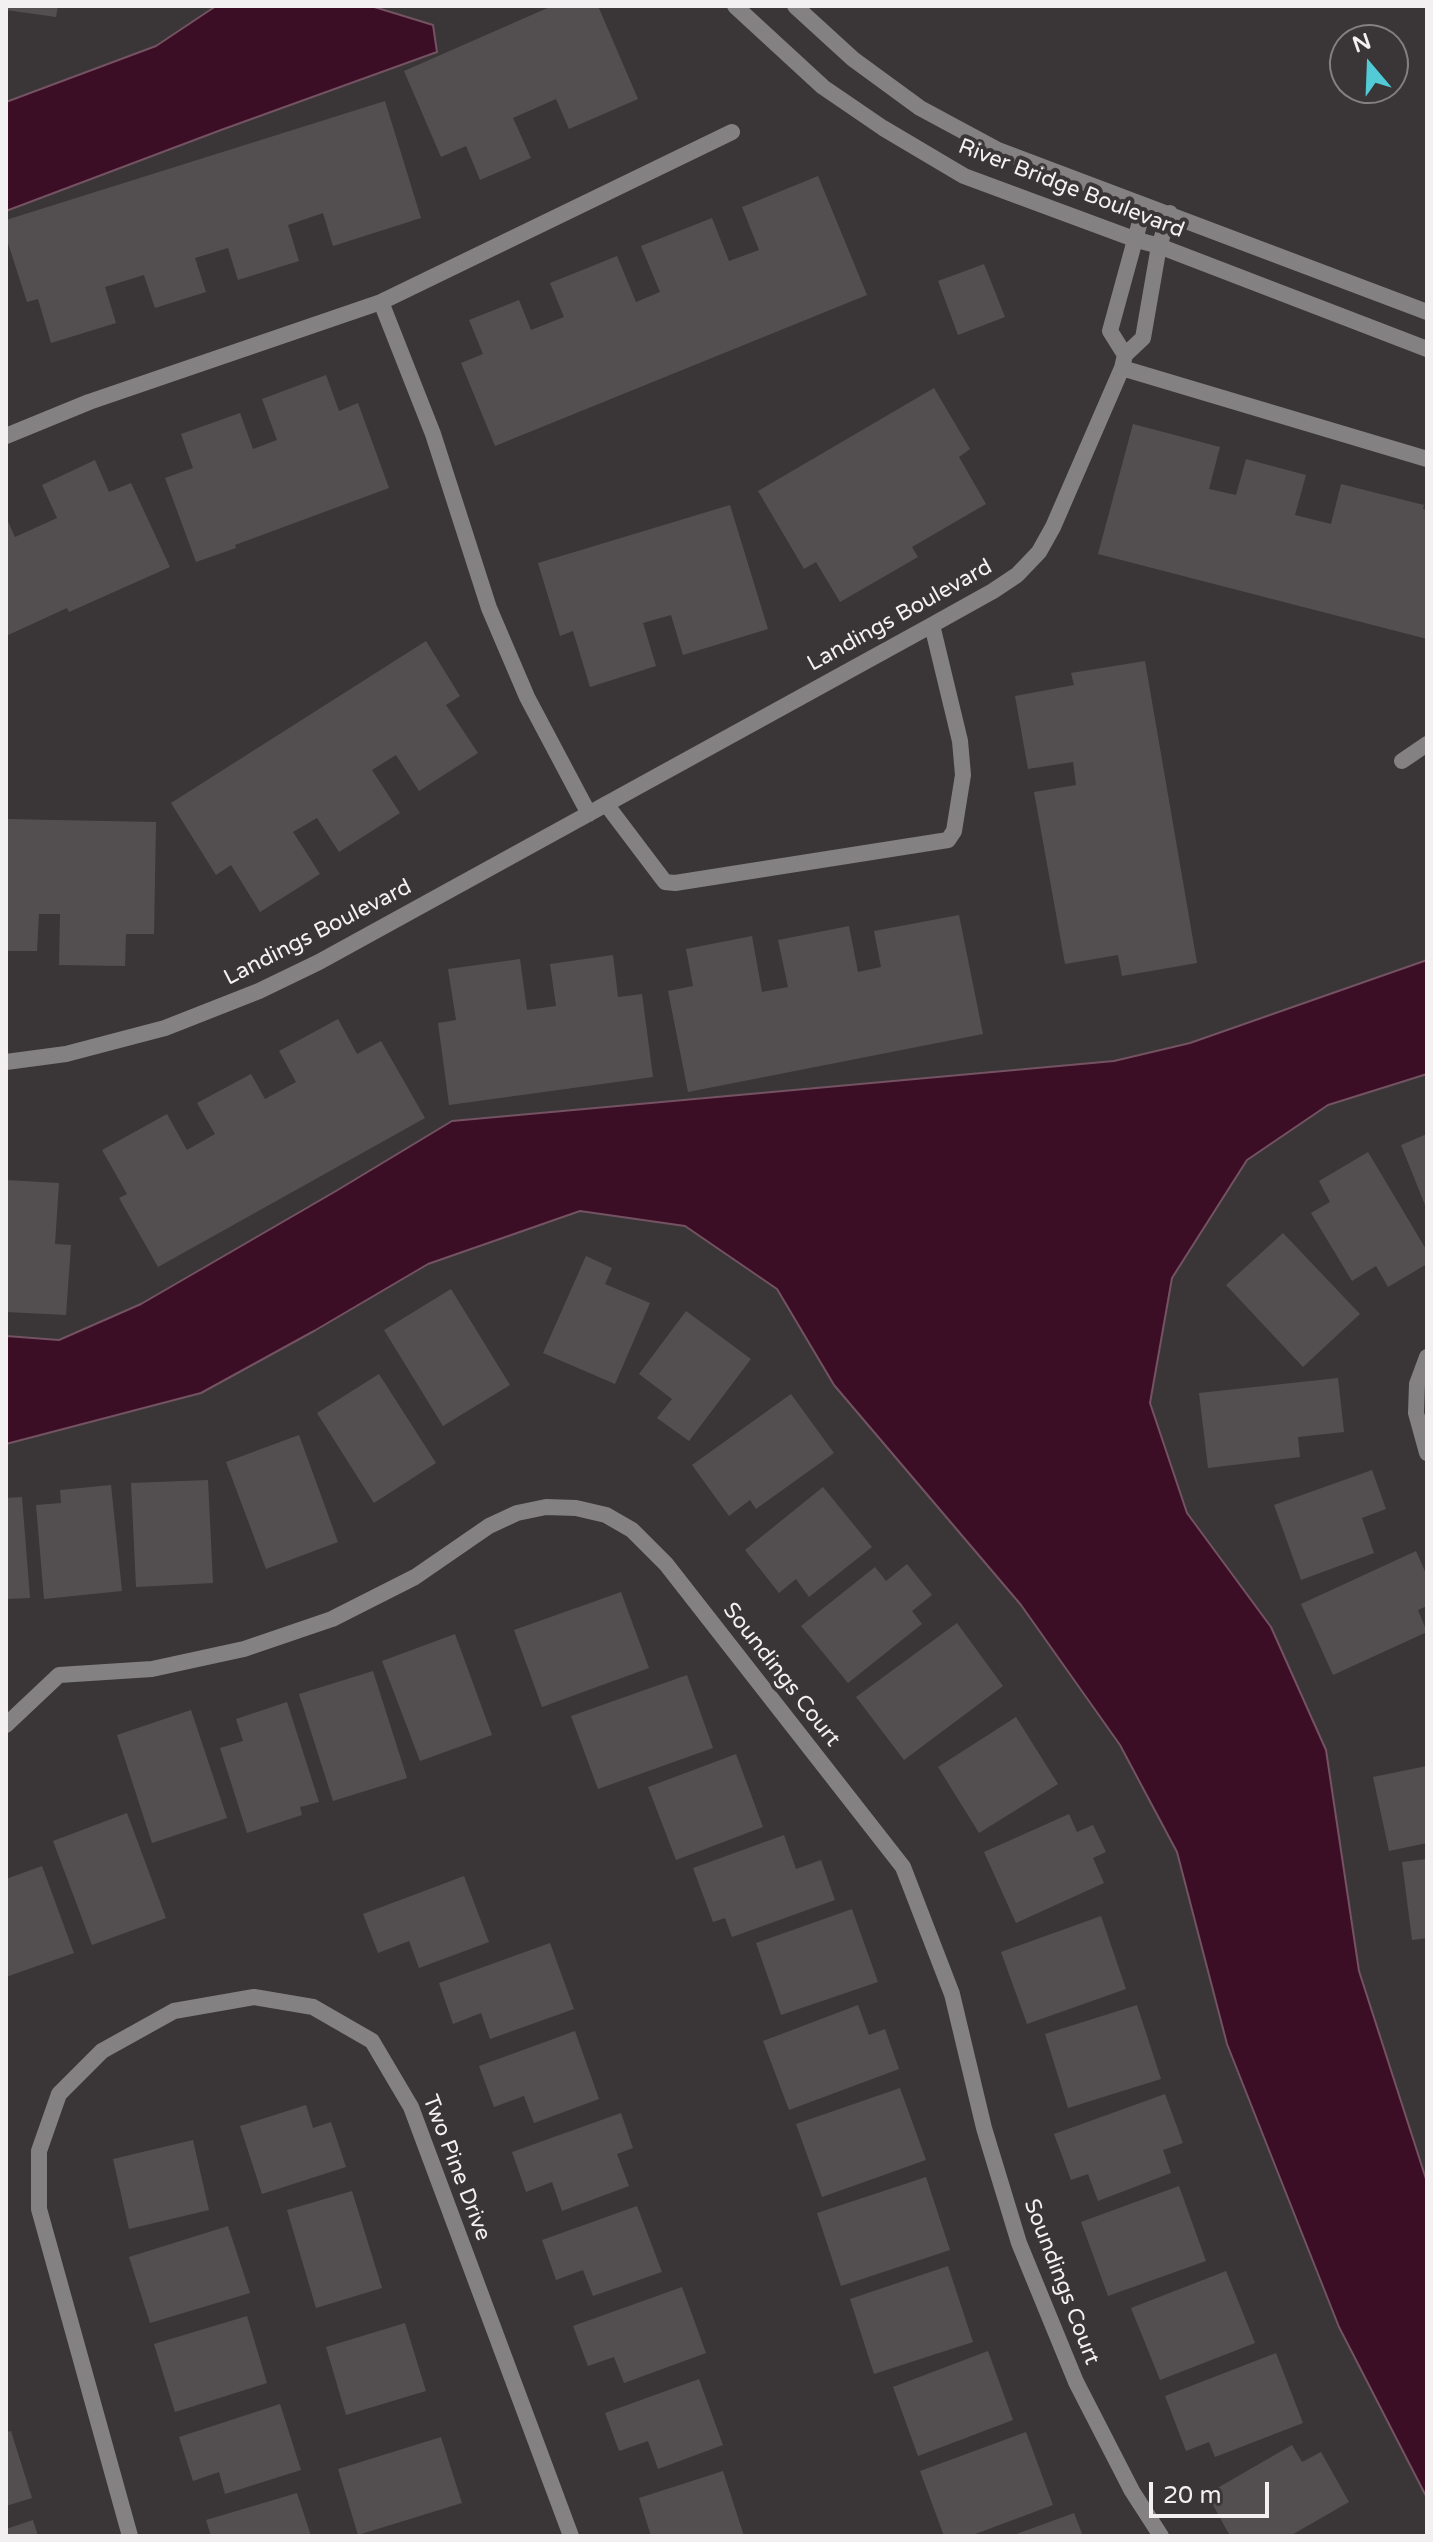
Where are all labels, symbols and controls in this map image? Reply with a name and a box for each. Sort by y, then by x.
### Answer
north arrow [1329,24,1409,104]
text: N [1349,28,1374,58]
street label: River Bridge Boulevard [954,134,1188,244]
street label: Landings Boulevard [803,554,997,678]
street label: Landings Boulevard [220,874,416,992]
street label: Soundings Court [717,1598,845,1752]
street label: Two Pine Drive [416,2091,496,2245]
street label: Soundings Court [1017,2195,1105,2369]
scale bar [1153,2466,1273,2516]
text: 20 m [1163,2481,1221,2510]

